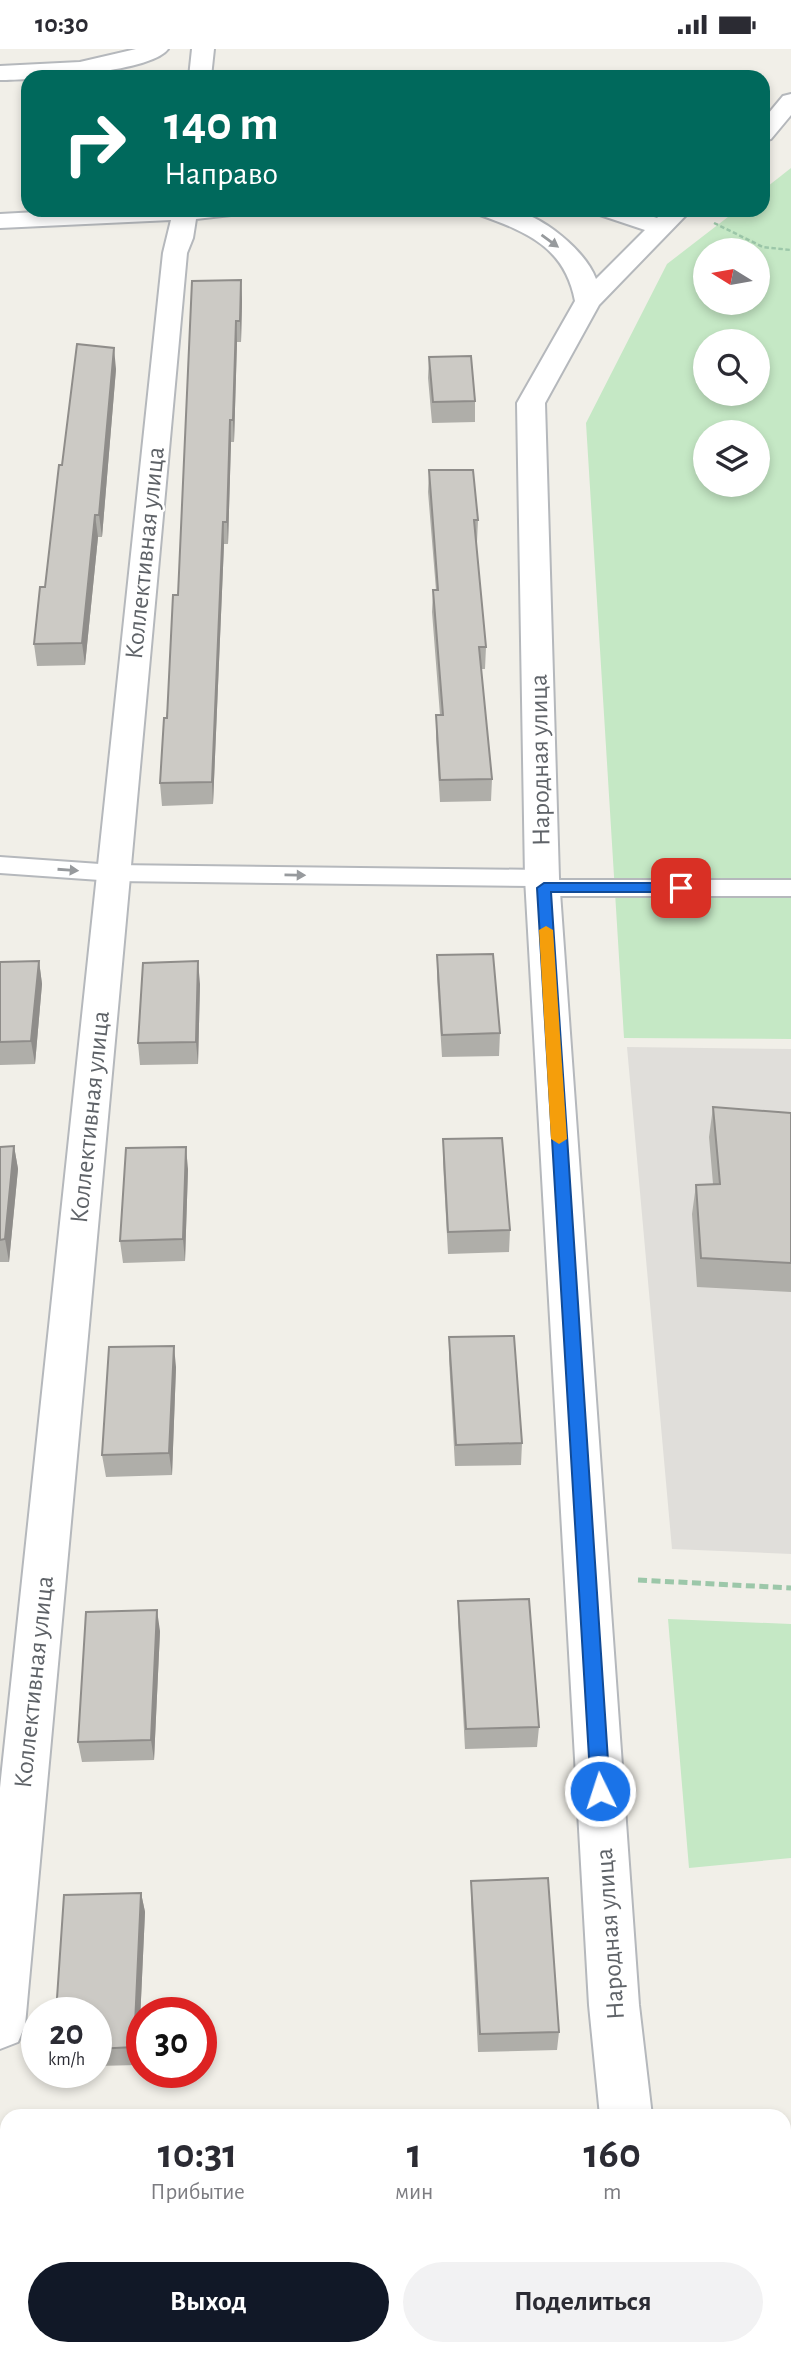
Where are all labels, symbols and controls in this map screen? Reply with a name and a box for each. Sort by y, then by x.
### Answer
text: 10:30 [35,11,89,37]
icon: right [49,98,140,189]
text: 140 m [164,100,279,149]
text: Направо [164,158,278,190]
one-way arrow [540,233,558,248]
north arrow [693,238,770,315]
map controls [693,238,770,497]
button: search [693,329,770,406]
button: layers [693,420,770,497]
street label: Коллективная улица [121,445,169,661]
street label: Народная улица [525,674,554,846]
pin [651,858,711,918]
one-way arrow [57,865,79,876]
one-way arrow [285,869,307,881]
icon: arrive [662,869,700,907]
street label: Коллективная улица [66,1009,114,1225]
street label: Коллективная улица [10,1574,58,1790]
position arrow [563,1754,637,1828]
street label: Народная улица [591,1847,629,2021]
speed limit sign: 30 [126,1997,217,2088]
text: 20 [49,2016,84,2051]
text: km/h [48,2051,85,2069]
text: 10:31 [158,2133,237,2175]
text: 1 [407,2133,422,2175]
text: 160 [583,2133,641,2175]
text: Прибытие [150,2181,245,2204]
text: мин [395,2181,433,2204]
text: m [603,2181,621,2204]
button: Выход [28,2262,389,2342]
button: Поделиться [403,2262,763,2342]

